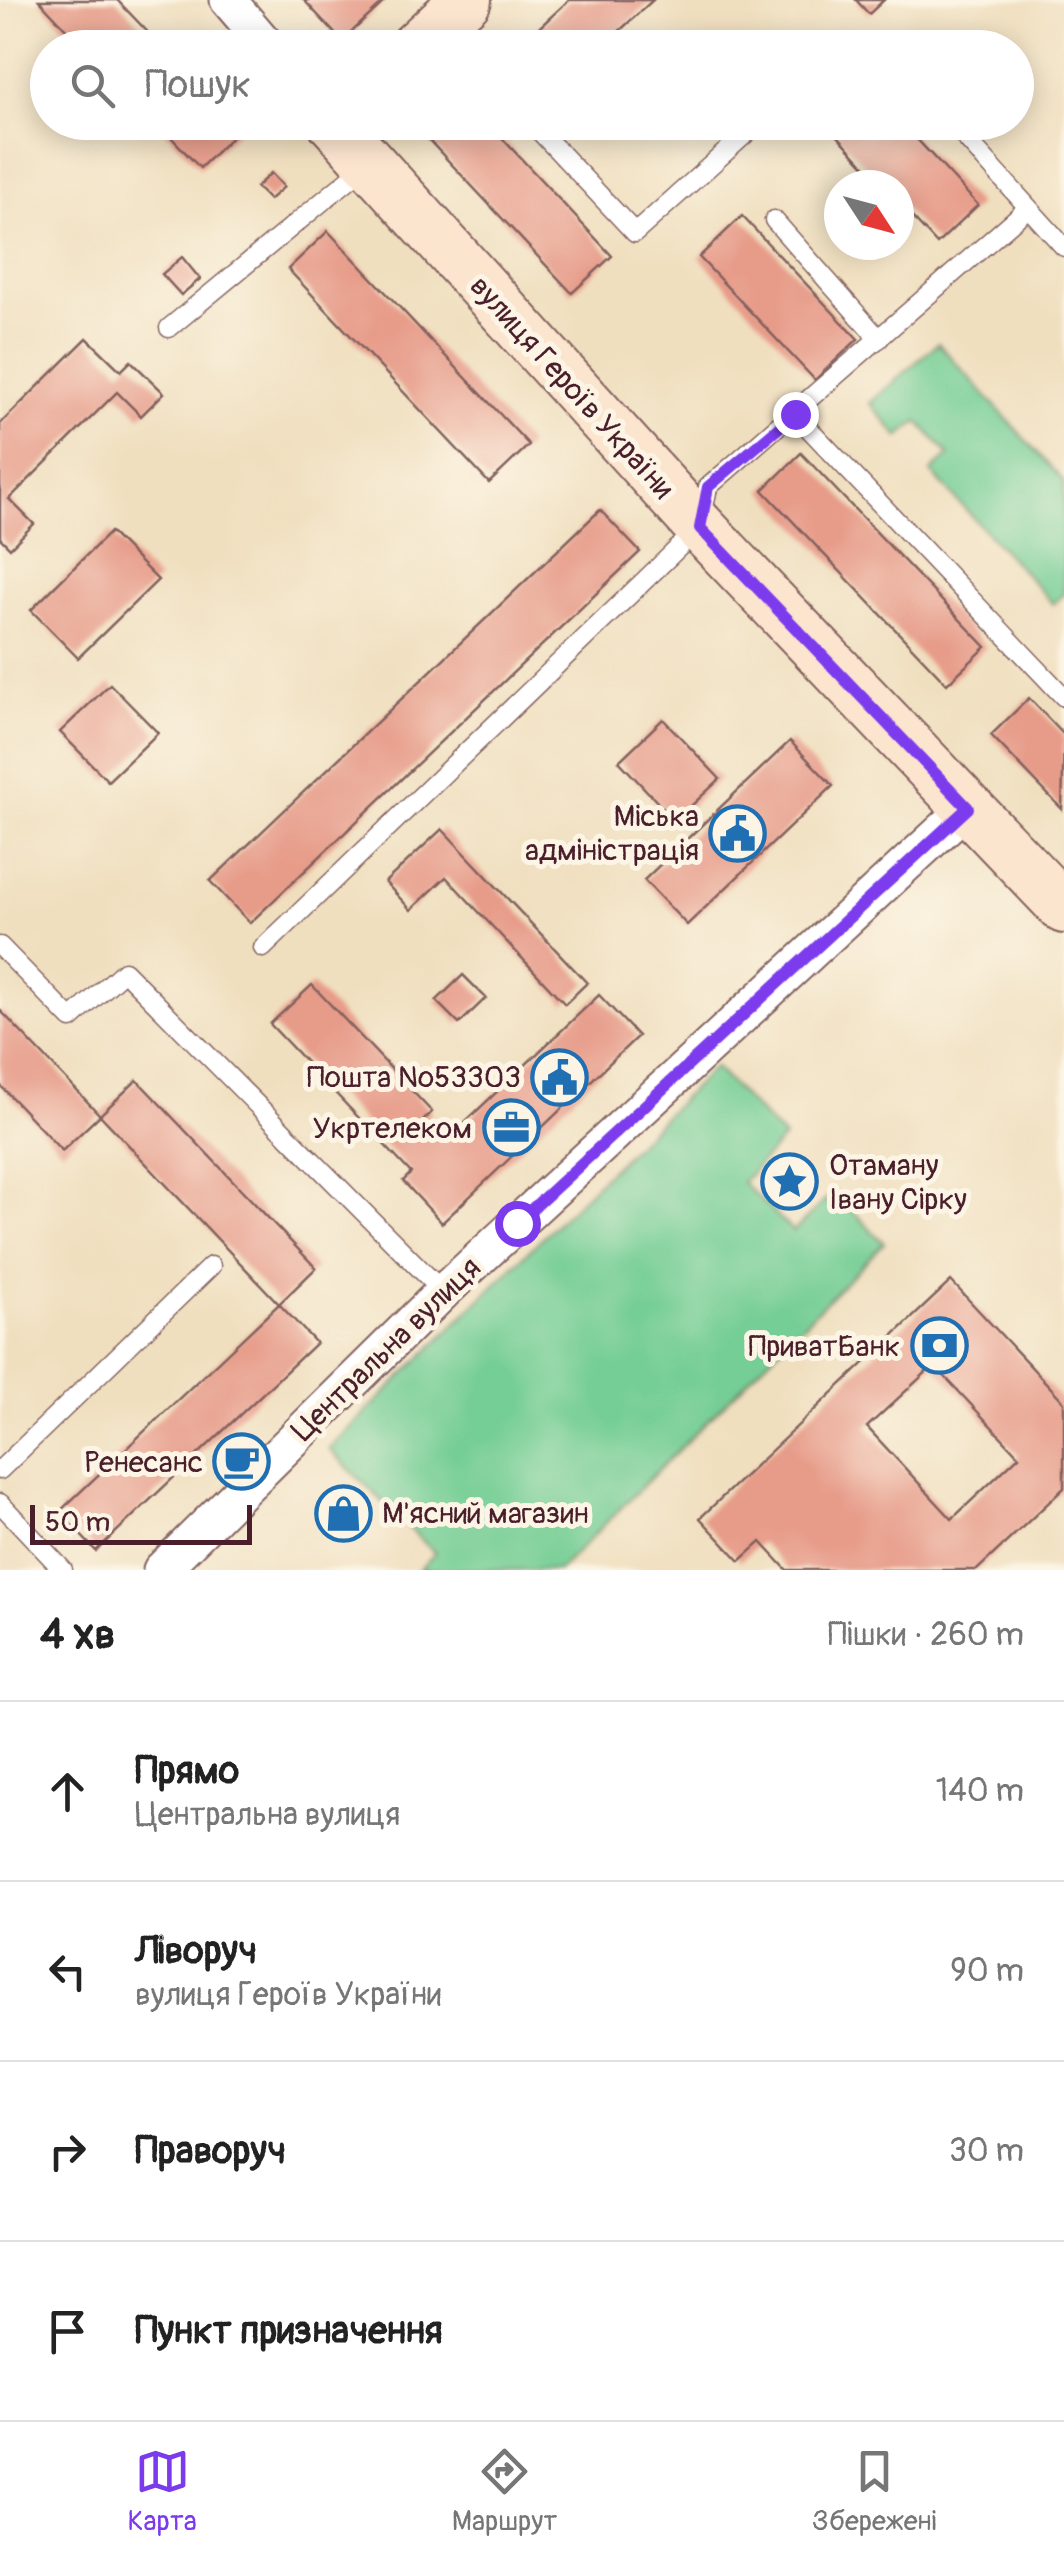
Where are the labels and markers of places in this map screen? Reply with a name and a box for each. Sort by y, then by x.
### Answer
place label: Мiська адмiнicтрацiя [525,798,699,869]
public building icon: Мiська адмiнicтрацiя [708,803,768,863]
public building icon: Пошта №53303 [530,1047,590,1107]
place label: Пошта №53303 [307,1059,521,1096]
office icon: Укртелеком [481,1098,541,1158]
place label: Укртелеком [313,1110,472,1147]
place label: Отаману Iвану Сiрку [829,1147,967,1218]
place icon: Отаману Iвану Сiрку [760,1152,820,1212]
bank icon: ПриватБанк [909,1316,969,1376]
place label: ПриватБанк [748,1328,900,1365]
cafe icon: Ренесанс [212,1432,272,1492]
place label: Ренесанс [84,1444,203,1481]
shop icon: М'ясний магазин [313,1483,373,1543]
place label: М'ясний магазин [382,1495,589,1532]

